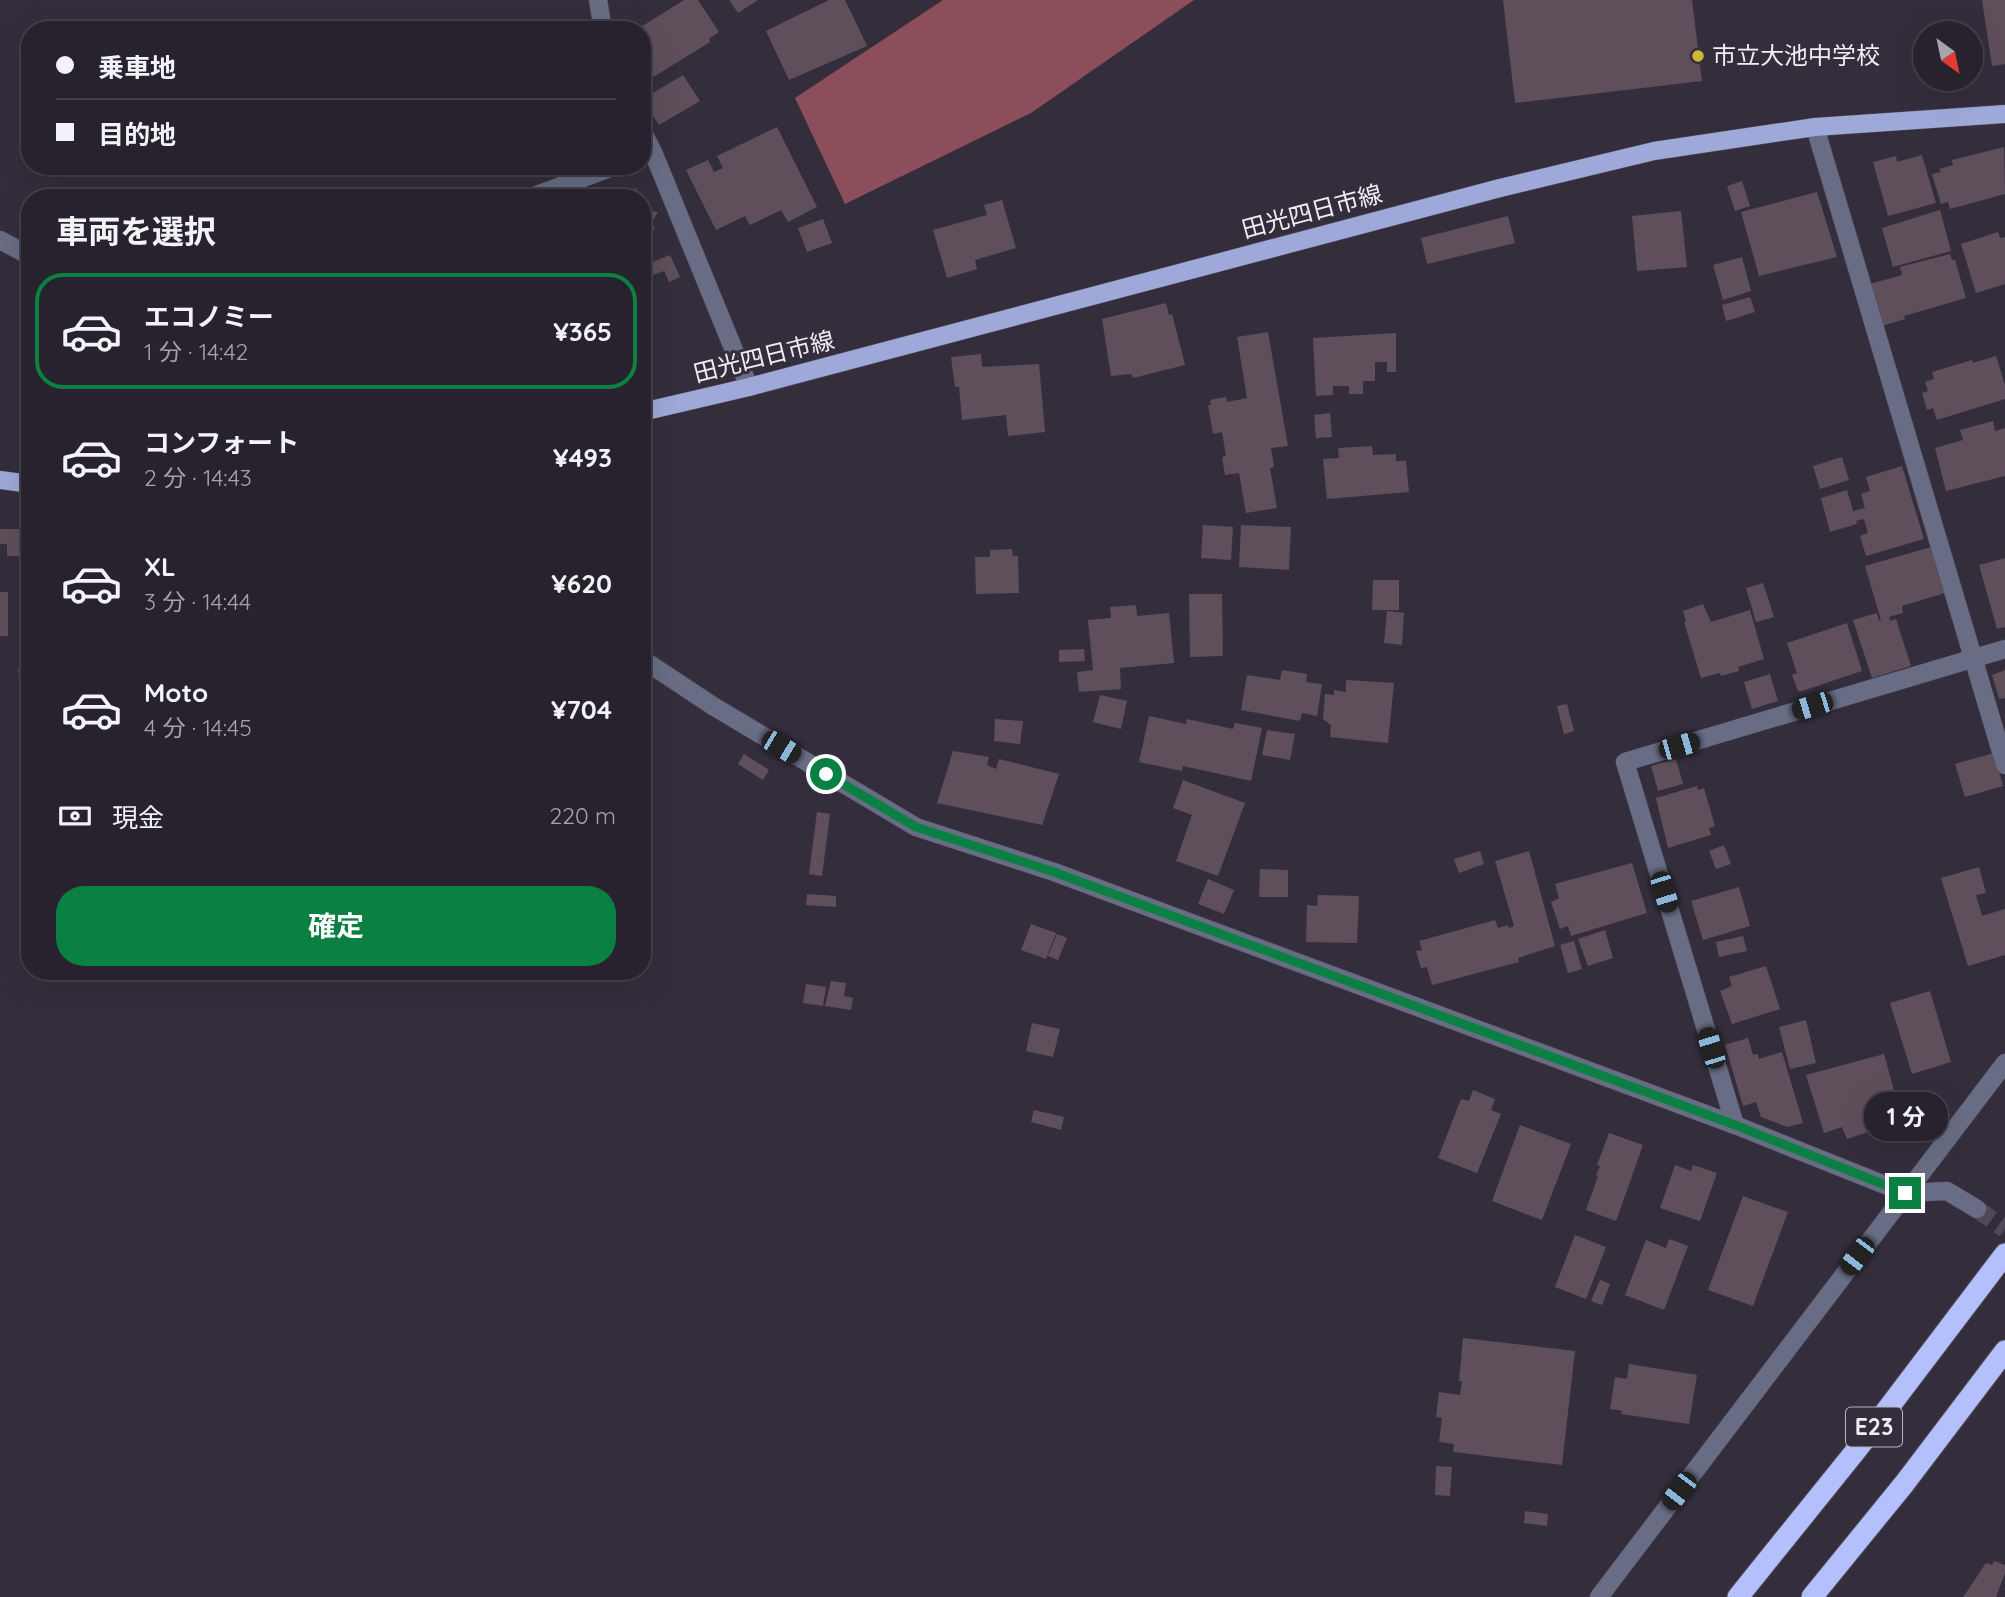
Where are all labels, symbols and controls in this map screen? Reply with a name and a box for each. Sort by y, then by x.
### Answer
north arrow [1913,21,1983,91]
map controls [1913,21,1983,91]
place label: 市立大池中学校 [1712,40,1880,70]
marker: 市立大池中学校 [1690,48,1706,64]
text: 乗車地 [98,51,176,84]
text: 目的地 [98,118,176,151]
street label: 田光四日市線 [1238,178,1385,244]
text: 車両を選択 [56,211,216,251]
icon: car [60,300,123,363]
text: エコノミー [144,300,274,333]
text: ¥365 [553,315,612,348]
street label: 田光四日市線 [690,324,837,388]
text: 1 分 · 14:42 [144,337,248,366]
icon: car [60,426,123,489]
text: コンフォート [144,426,299,459]
text: ¥493 [553,441,612,474]
text: 2 分 · 14:43 [144,463,252,492]
text: XL [144,550,176,583]
icon: car [60,552,123,615]
text: ¥620 [551,567,612,600]
text: 3 分 · 14:44 [144,587,251,616]
text: Moto [144,676,208,709]
icon: car [60,678,123,741]
car [1789,690,1836,722]
text: ¥704 [551,693,612,726]
text: 4 分 · 14:45 [144,713,252,742]
car [758,727,805,767]
car [1656,730,1703,762]
route start [810,758,842,790]
icon: cash [56,797,94,835]
text: 現金 [112,801,164,834]
text: 220 m [550,801,616,830]
car [1648,869,1681,915]
button: 確定 [56,886,616,966]
car [1695,1025,1728,1071]
callout: 1 分 [1863,1092,1947,1140]
text: 1 分 [1887,1102,1925,1131]
route end [1889,1177,1921,1209]
car [1836,1233,1879,1279]
road number: E23 [1846,1408,1902,1446]
car [1658,1468,1701,1514]

